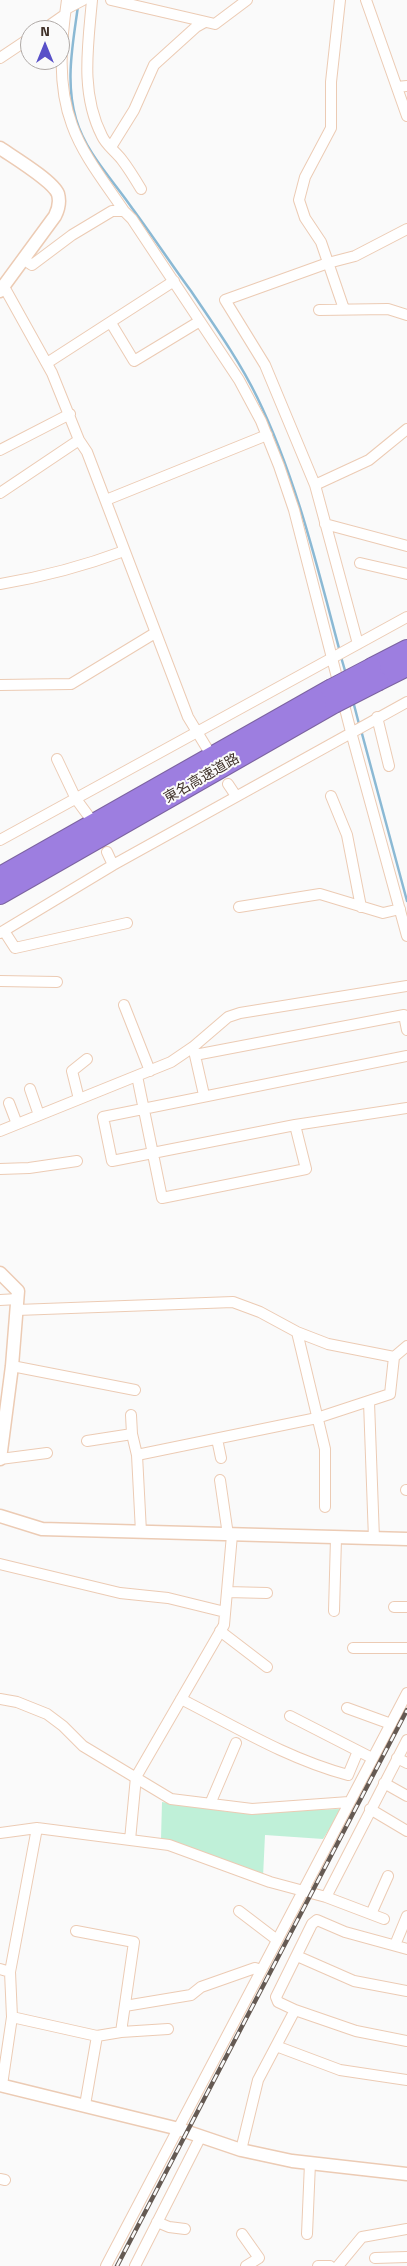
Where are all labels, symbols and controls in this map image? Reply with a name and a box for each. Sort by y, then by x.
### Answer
north arrow [20,20,70,70]
text: N [40,20,50,41]
street label: 東名高速道路 [161,751,243,807]

